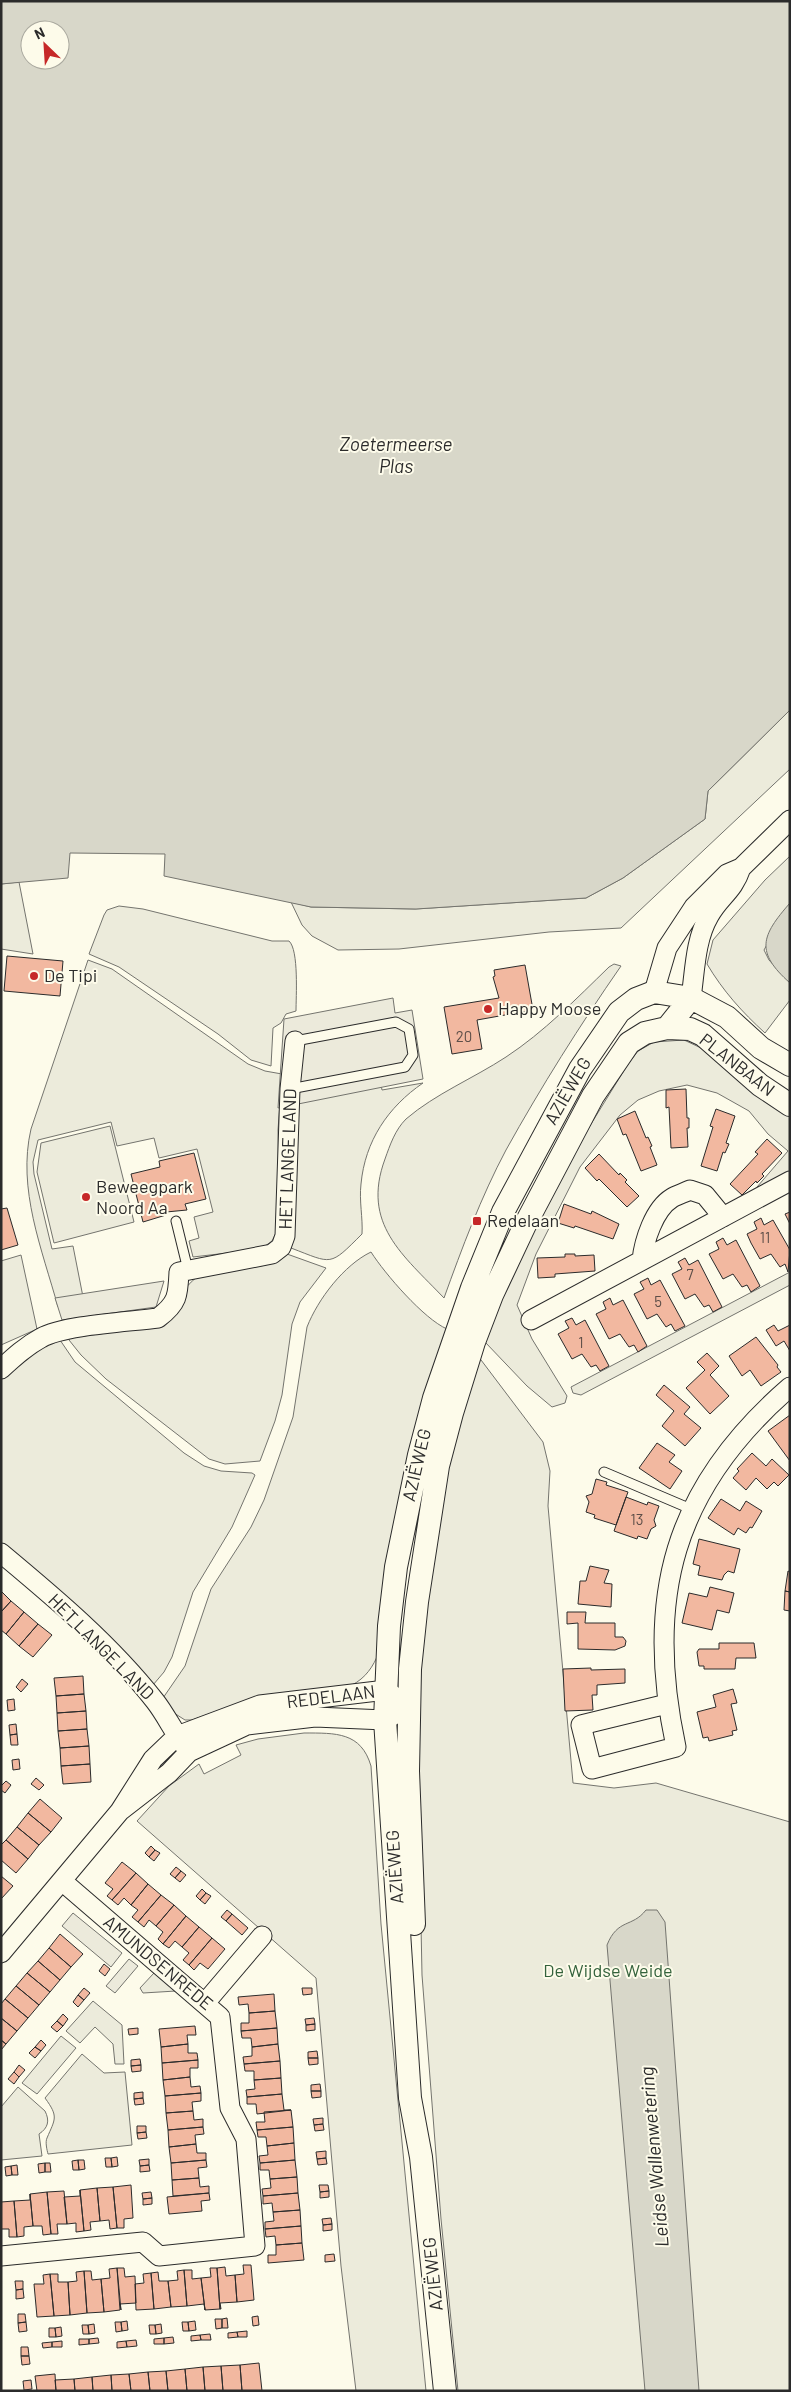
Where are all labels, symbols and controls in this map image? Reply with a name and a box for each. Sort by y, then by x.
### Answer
north arrow [20,20,70,70]
text: N [31,23,47,42]
water label: Zoetermeerse Plas [340,432,453,477]
place label: De Tipi [44,964,97,986]
marker: De Tipi [28,970,40,982]
place label: Happy Moose [498,997,601,1019]
marker: Happy Moose [482,1003,494,1015]
house number: 20 [456,1027,472,1045]
street label: PLANBAAN [696,1028,780,1100]
street label: AZIËWEG [539,1053,595,1128]
street label: HET LANGE LAND [274,1088,300,1230]
place label: Beweegpark Noord Aa [96,1175,193,1218]
marker: Beweegpark Noord Aa [80,1191,92,1203]
place label: Redelaan [487,1209,559,1231]
marker: Redelaan [471,1215,483,1227]
house number: 11 [760,1228,770,1246]
house number: 7 [686,1265,694,1283]
house number: 5 [654,1292,662,1310]
house number: 1 [578,1333,584,1351]
street label: AZIËWEG [397,1426,435,1503]
house number: 13 [631,1510,643,1528]
street label: HET LANGE LAND [44,1589,159,1704]
street label: REDELAAN [285,1680,376,1712]
street label: AZIËWEG [380,1829,408,1905]
street label: AMUNDSENREDE [99,1910,218,2014]
park label: De Wijdse Weide [543,1959,673,1981]
water label: Leidse Wallenwetering [634,2066,673,2248]
street label: AZIËWEG [417,2236,447,2312]

